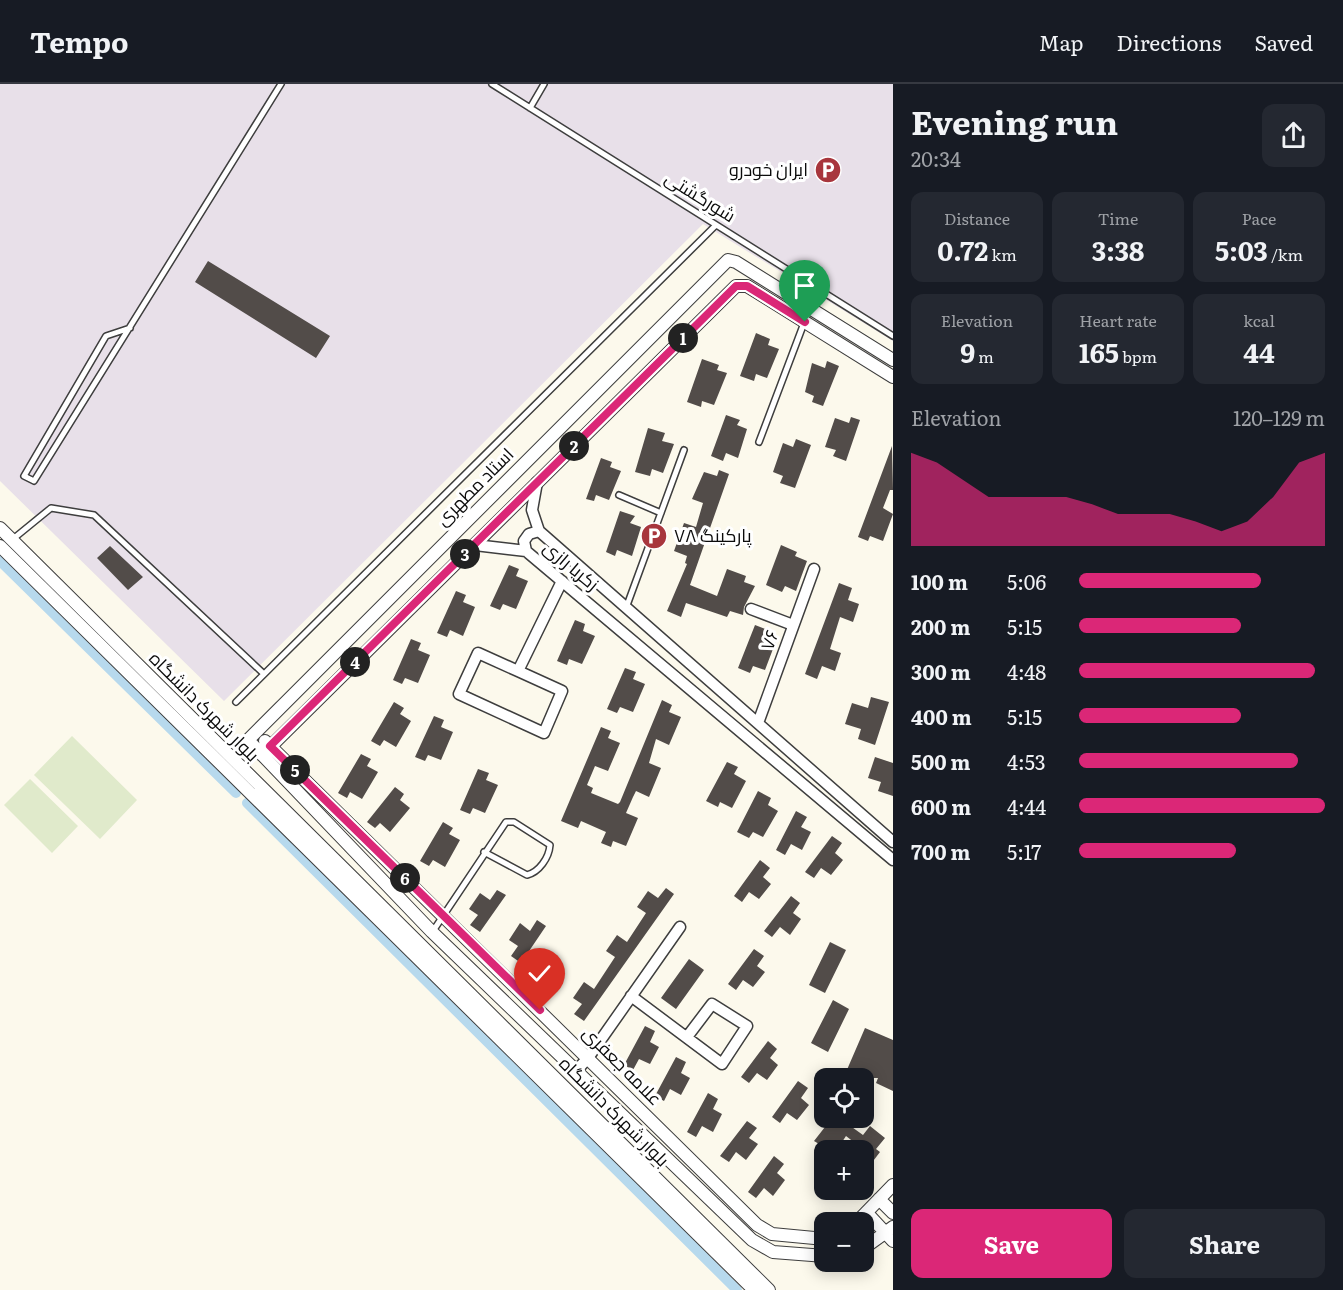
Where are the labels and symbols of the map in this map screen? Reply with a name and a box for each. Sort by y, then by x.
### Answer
place label: ایران خودرو [729,155,808,182]
parking icon: ایران خودرو [813,155,843,185]
street label: شورگشتی [660,163,741,228]
pin [779,260,830,322]
pin: 1 [668,323,698,353]
pin: 2 [559,431,589,461]
street label: استاد مطهری [429,441,519,531]
parking icon: پارکینگ ۷۸ [639,521,669,551]
place label: پارکینگ ۷۸ [674,521,752,548]
street label: زکریا رازی [538,533,606,596]
pin: 3 [450,539,480,569]
street label: ۷۶ [753,626,785,653]
street label: بلوار شهرک دانشگاه [144,645,266,767]
pin: 4 [340,647,370,677]
pin: 5 [280,755,310,785]
pin: 6 [390,863,420,893]
pin [514,948,565,1010]
street label: علامه جعفری [577,1019,669,1111]
street label: بلوار شهرک دانشگاه [554,1050,676,1172]

